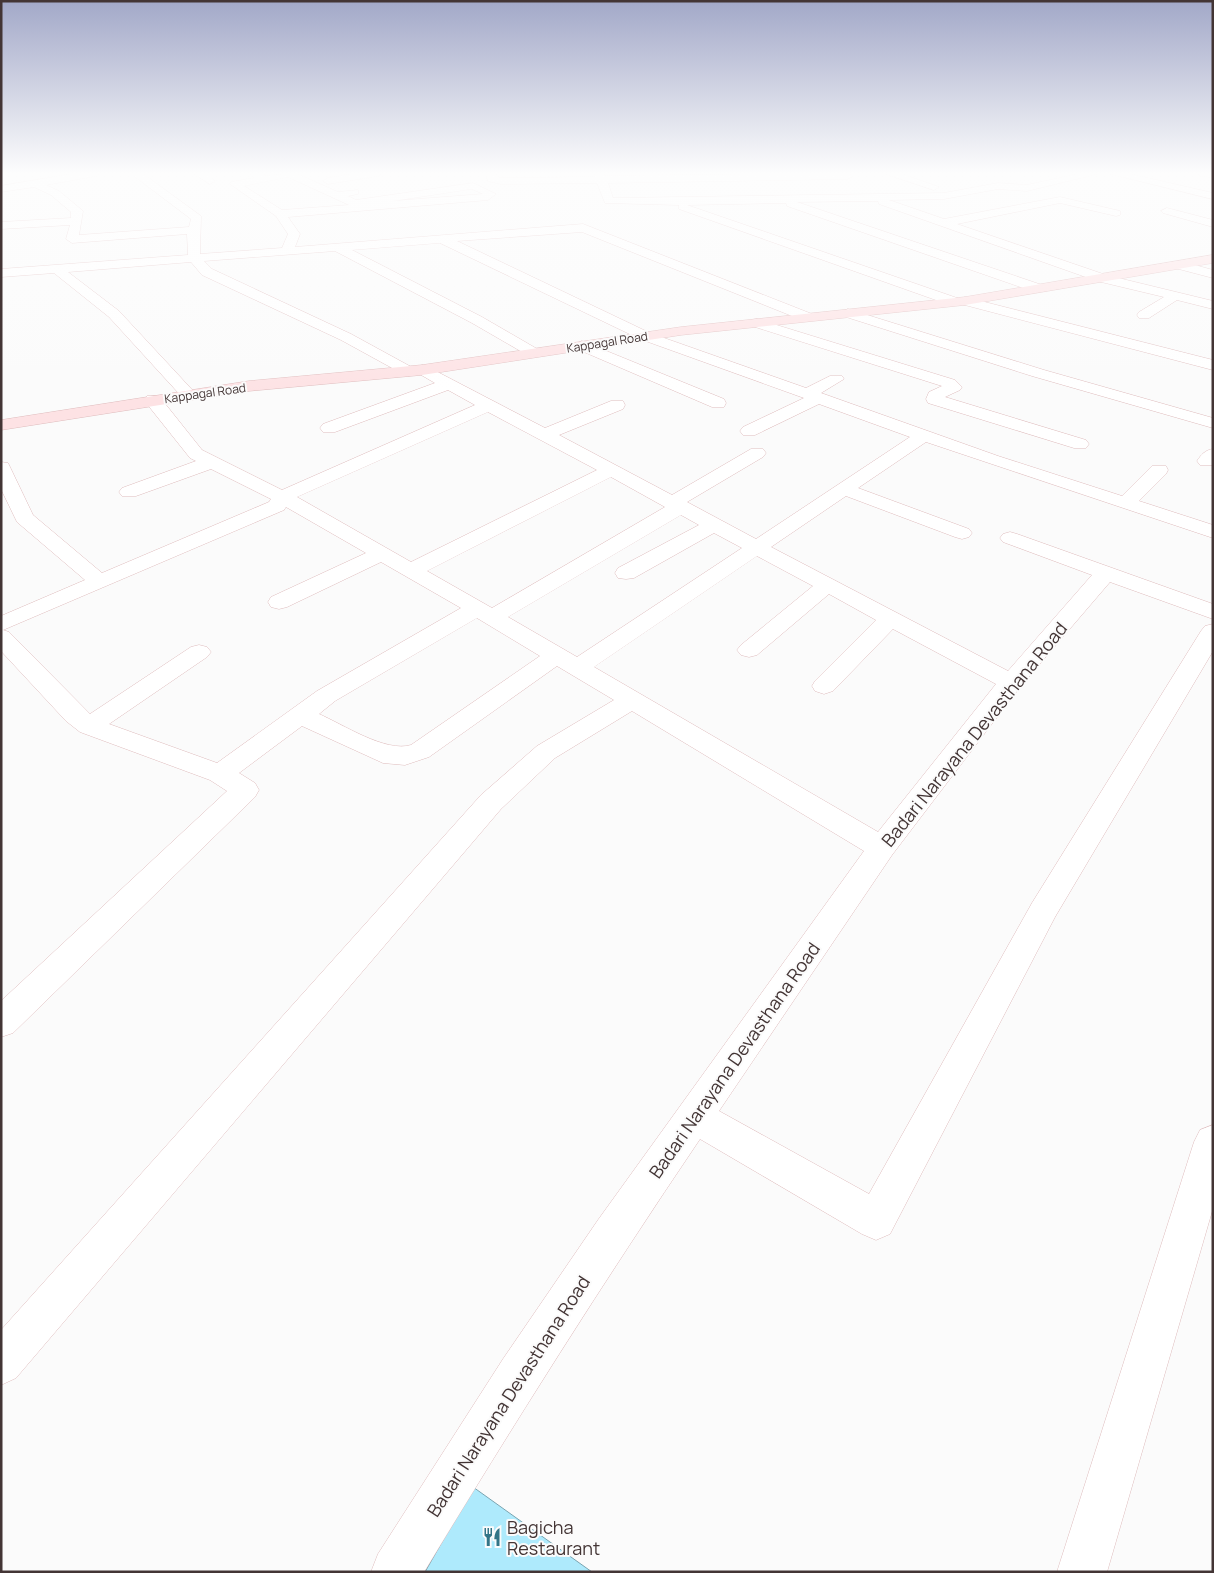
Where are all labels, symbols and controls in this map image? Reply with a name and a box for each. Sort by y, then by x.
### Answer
street label: Kappagal Road [565,327,649,357]
street label: Kappagal Road [163,379,247,407]
street label: Badari Narayana Devasthana Road [876,617,1072,851]
street label: Badari Narayana Devasthana Road [643,937,825,1183]
street label: Badari Narayana Devasthana Road [421,1271,595,1521]
place label: Bagicha Restaurant [507,1515,600,1560]
restaurant icon: Bagicha Restaurant [481,1526,503,1548]

